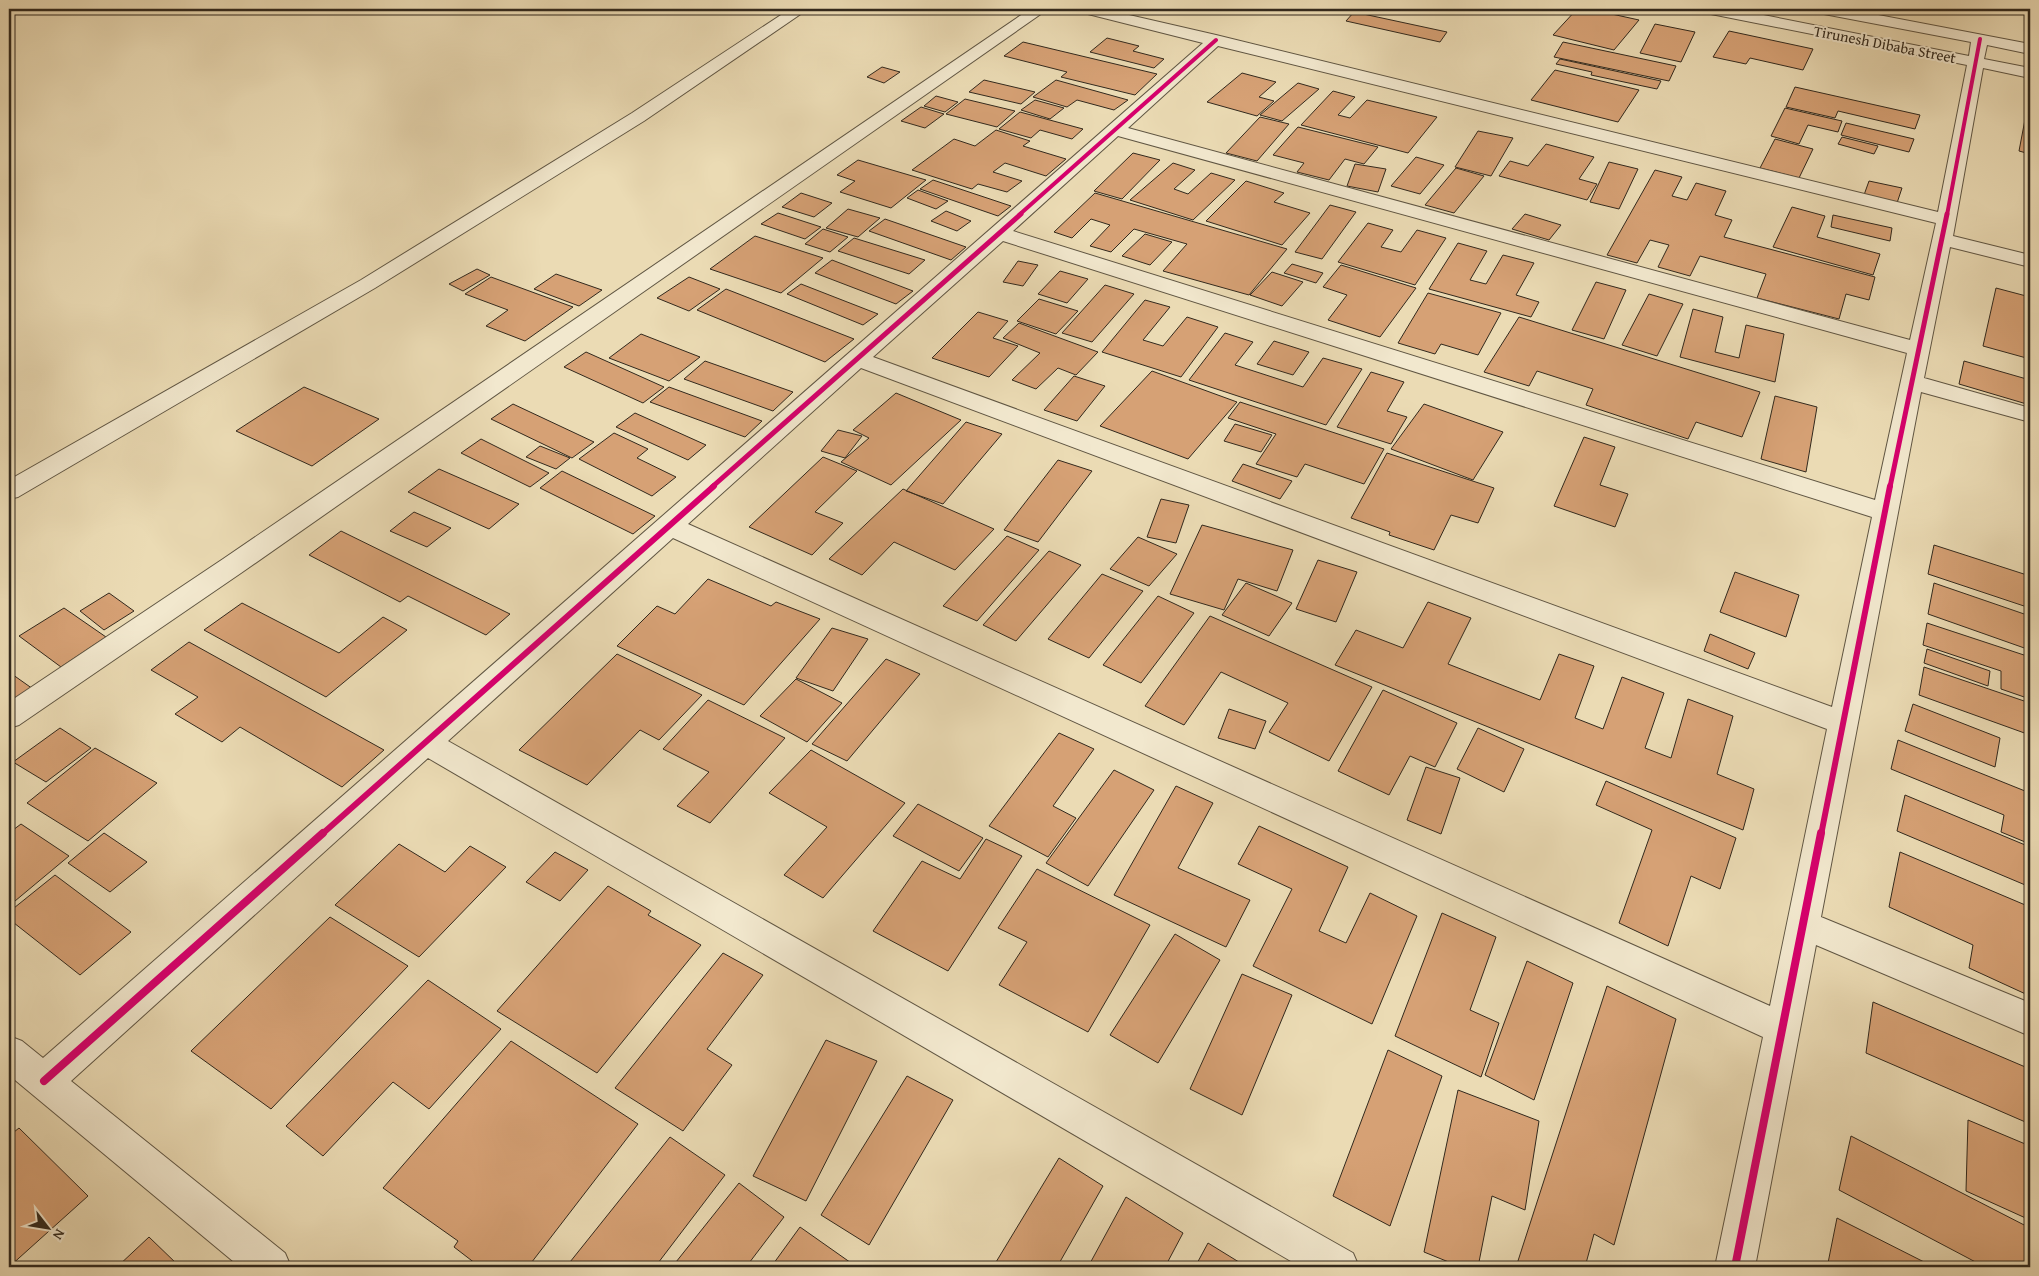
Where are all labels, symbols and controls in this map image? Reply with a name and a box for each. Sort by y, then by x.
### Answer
street label: Tirunesh Dibaba Street [1812,20,1959,68]
north arrow [22,1204,72,1254]
text: N [48,1226,70,1244]

